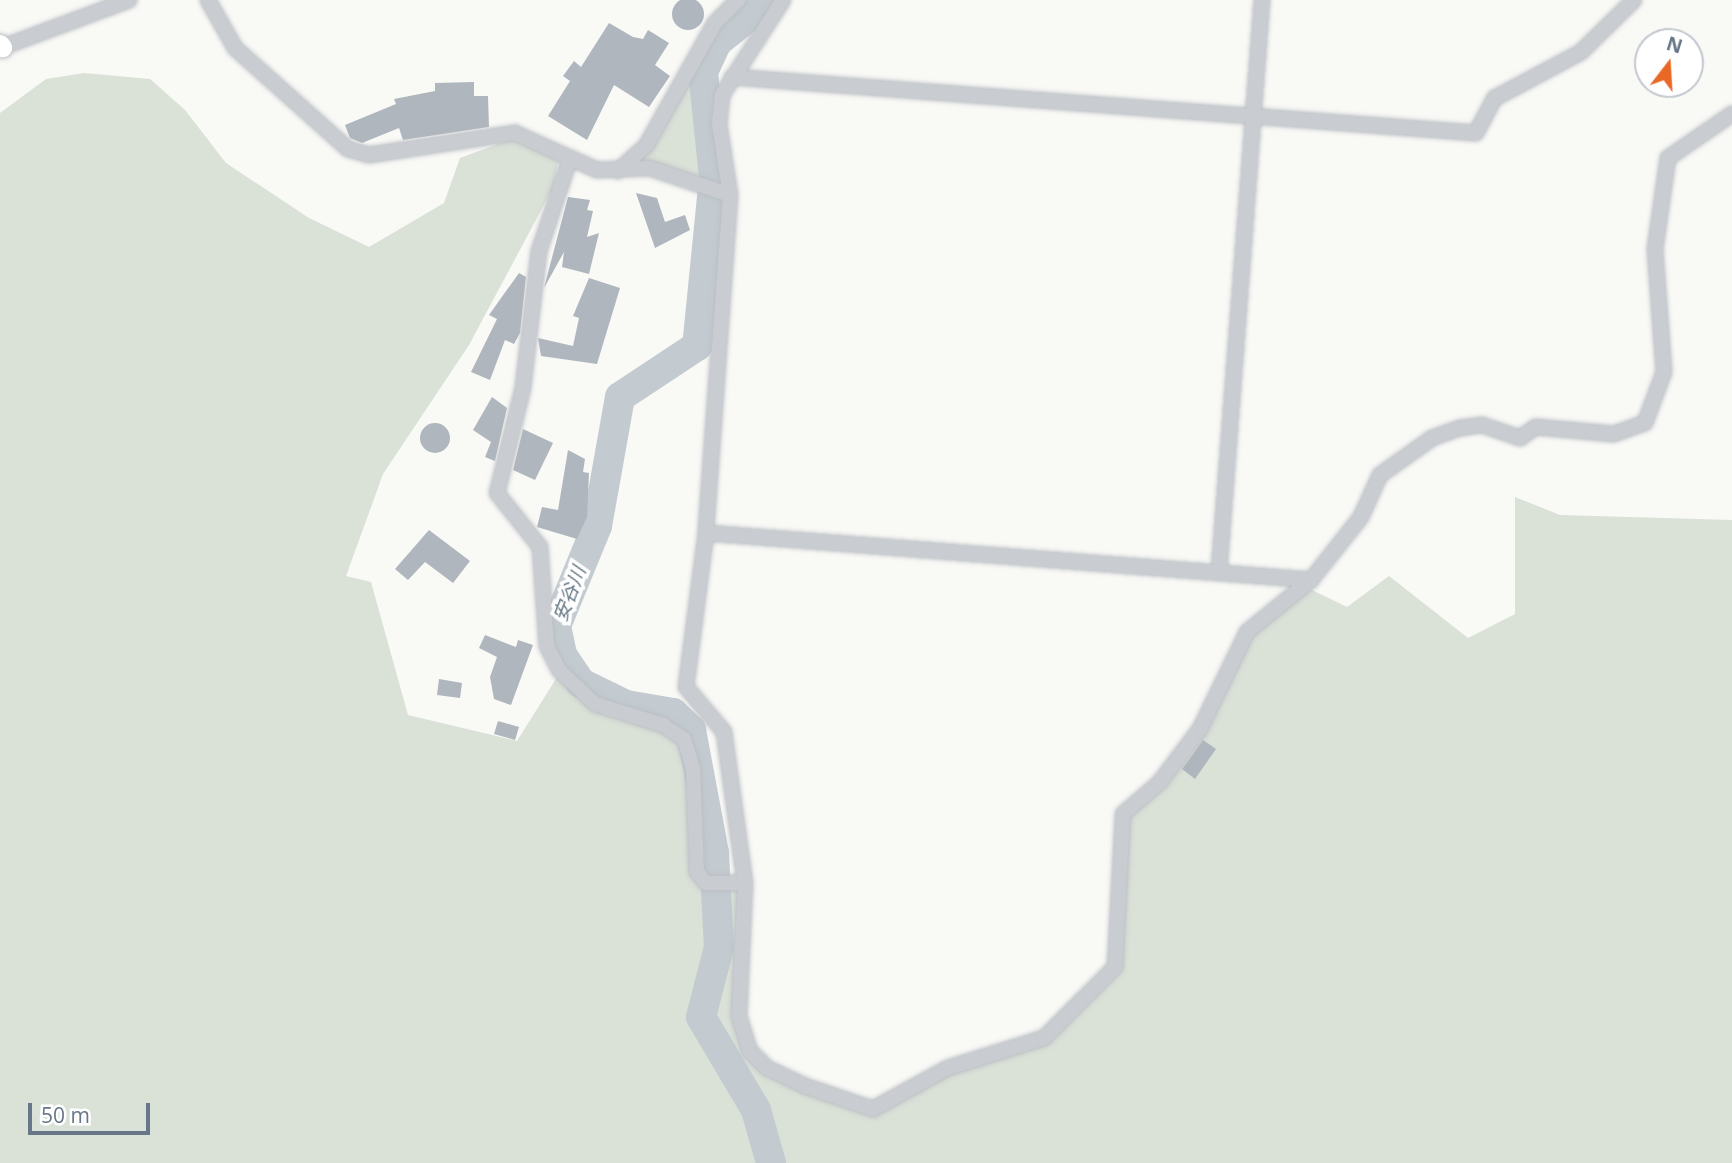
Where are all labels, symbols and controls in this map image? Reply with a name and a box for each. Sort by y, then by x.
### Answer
north arrow [1634,28,1704,98]
text: N [1663,30,1686,60]
water label: 安谷川 [549,563,591,625]
scale bar [32,1090,154,1134]
text: 50 m [41,1101,90,1129]

